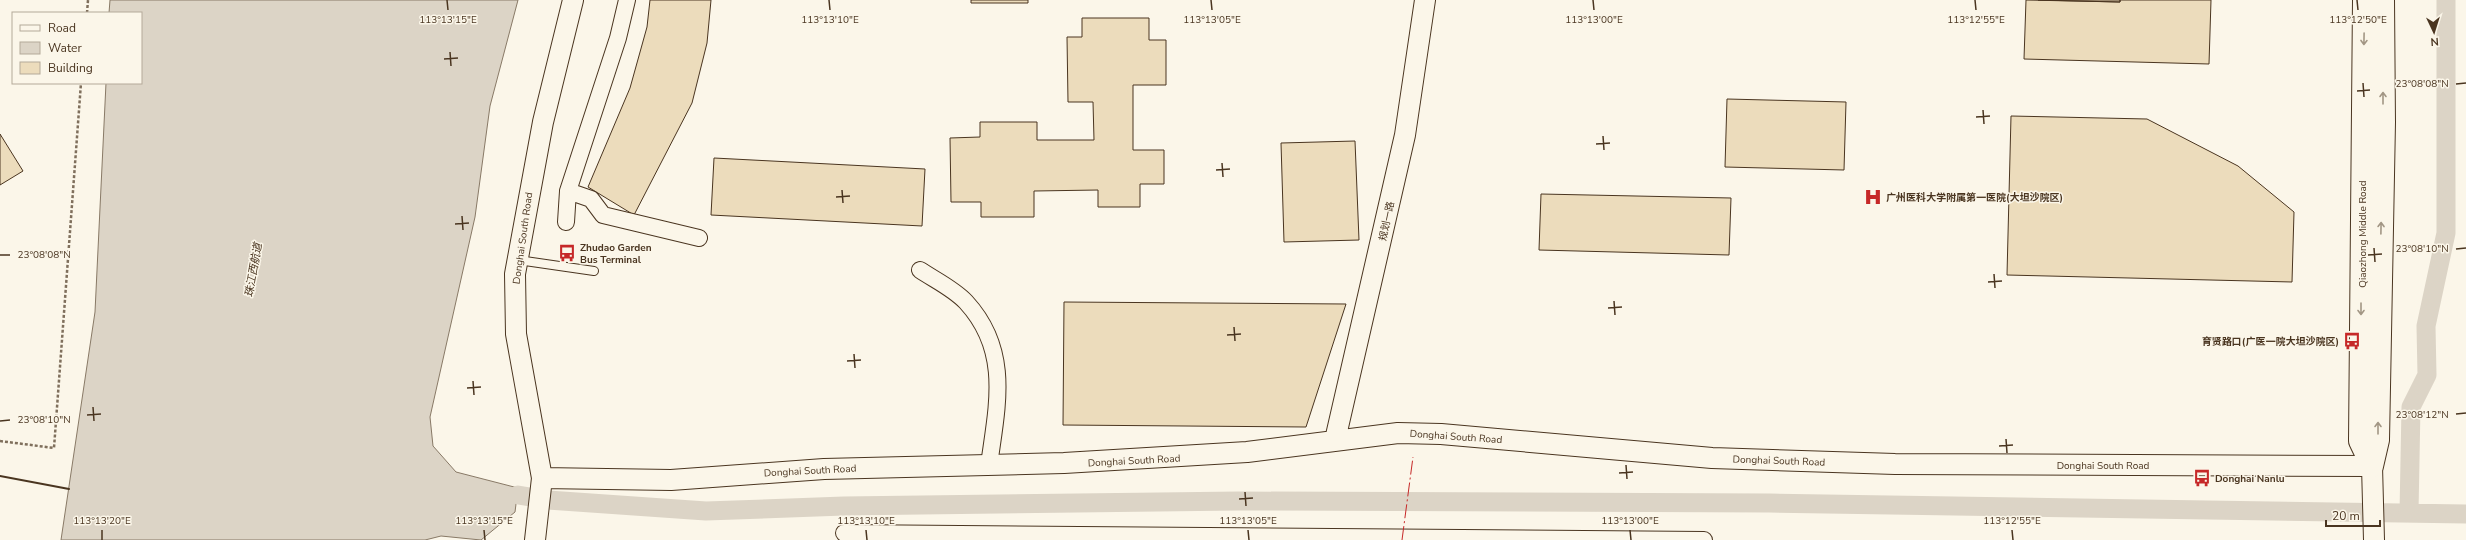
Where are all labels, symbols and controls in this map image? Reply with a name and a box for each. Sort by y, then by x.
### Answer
legend [12,12,142,84]
north arrow [2414,12,2454,52]
text: 113°13'15"E [419,13,477,27]
text: 113°13'10"E [801,13,859,27]
text: 113°13'05"E [1183,13,1241,27]
text: 113°13'00"E [1565,13,1623,27]
text: 113°12'55"E [1947,13,2005,27]
text: 113°12'50"E [2329,13,2387,27]
text: Road [48,20,76,36]
one-way arrow [2360,32,2368,45]
text: N [2430,34,2439,49]
text: Water [48,40,82,56]
text: Building [48,60,93,76]
text: 23°08'08"N [2395,77,2449,91]
one-way arrow [2379,92,2387,105]
street label: Qiaozhong Middle Road [2356,180,2370,288]
hospital icon: 广州医科大学附属第一医院(大坦沙院区) [1863,187,1883,207]
street label: Donghai South Road [510,191,536,285]
place label: 广州医科大学附属第一医院(大坦沙院区) [1886,191,2063,205]
street label: 规划一路 [1376,200,1398,242]
one-way arrow [2377,222,2385,235]
water label: 珠江西航道 [241,240,266,298]
place label: Zhudao Garden Bus Terminal [580,241,652,267]
text: 23°08'10"N [2395,242,2449,256]
bus stop icon: Zhudao Garden Bus Terminal [557,243,577,263]
text: 23°08'08"N [17,248,71,262]
one-way arrow [2357,302,2365,315]
bus stop icon: 育贤路口(广医一院大坦沙院区) [2342,331,2362,351]
place label: 育贤路口(广医一院大坦沙院区) [2202,335,2339,349]
text: 23°08'12"N [2395,408,2449,422]
text: 23°08'10"N [17,413,71,427]
one-way arrow [2374,422,2382,435]
street label: Donghai South Road [1409,427,1503,447]
street label: Donghai South Road [1087,452,1181,470]
street label: Donghai South Road [1732,452,1826,470]
street label: Donghai South Road [2057,459,2150,473]
street label: Donghai South Road [763,462,857,480]
bus stop icon: Donghai Nanlu [2192,468,2212,488]
place label: Donghai Nanlu [2215,472,2285,486]
scale bar [2326,502,2380,528]
text: 20 m [2332,508,2360,524]
text: 113°13'20"E [73,514,131,528]
text: 113°13'15"E [455,514,513,528]
text: 113°13'10"E [837,514,895,528]
text: 113°13'05"E [1219,514,1277,528]
text: 113°13'00"E [1601,514,1659,528]
text: 113°12'55"E [1983,514,2041,528]

